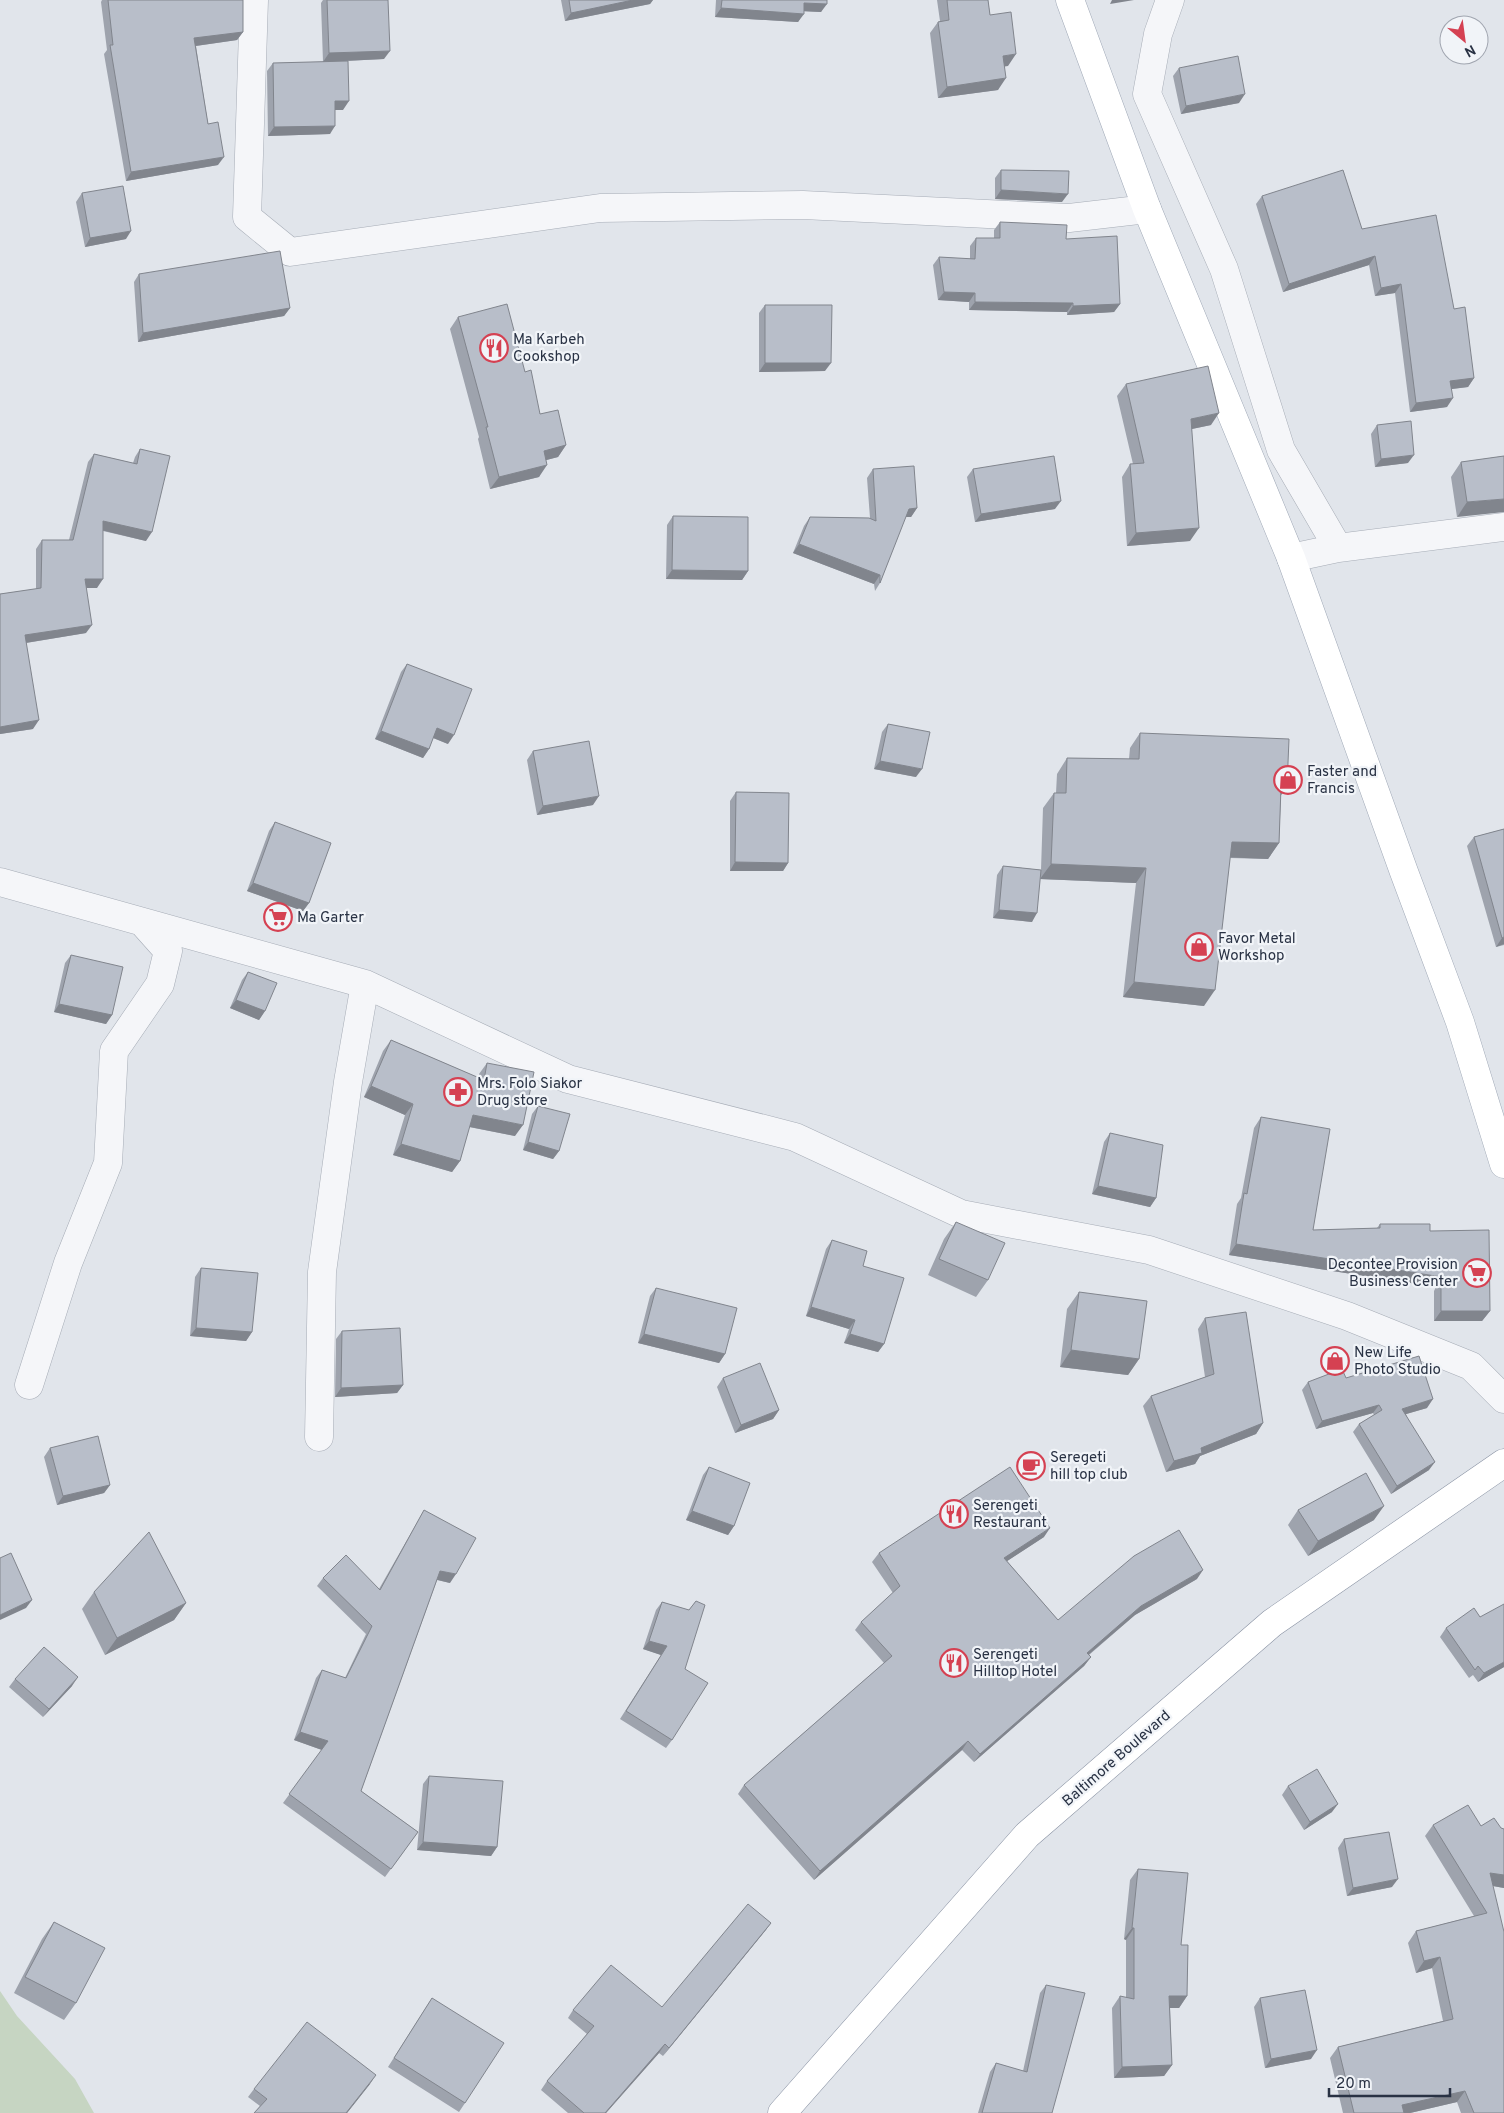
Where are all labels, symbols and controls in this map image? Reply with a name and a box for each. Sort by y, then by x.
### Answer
north arrow [1439,15,1489,65]
text: N [1461,40,1478,60]
place label: Ma Karbeh Cookshop [513,331,585,367]
restaurant icon: Ma Karbeh Cookshop [479,333,509,363]
place label: Faster and Francis [1307,763,1377,799]
shop icon: Faster and Francis [1273,765,1303,795]
supermarket icon: Ma Garter [263,902,293,932]
place label: Ma Garter [297,909,364,928]
place label: Favor Metal Workshop [1218,930,1296,966]
shop icon: Favor Metal Workshop [1184,932,1214,962]
place label: Mrs. Folo Siakor Drug store [477,1075,583,1111]
pharmacy icon: Mrs. Folo Siakor Drug store [443,1077,473,1107]
place label: Decontee Provision Business Center [1328,1256,1458,1292]
supermarket icon: Decontee Provision Business Center [1462,1258,1492,1288]
place label: New Life Photo Studio [1354,1344,1441,1380]
shop icon: New Life Photo Studio [1320,1346,1350,1376]
place label: Seregeti hill top club [1050,1449,1128,1485]
cafe icon: Seregeti hill top club [1016,1451,1046,1481]
place label: Serengeti Restaurant [973,1497,1047,1533]
restaurant icon: Serengeti Restaurant [939,1499,969,1529]
place label: Serengeti Hilltop Hotel [973,1646,1057,1682]
restaurant icon: Serengeti Hilltop Hotel [939,1648,969,1678]
street label: Baltimore Boulevard [1059,1707,1175,1811]
scale bar [1329,2066,1450,2098]
text: 20 m [1336,2075,1371,2094]

